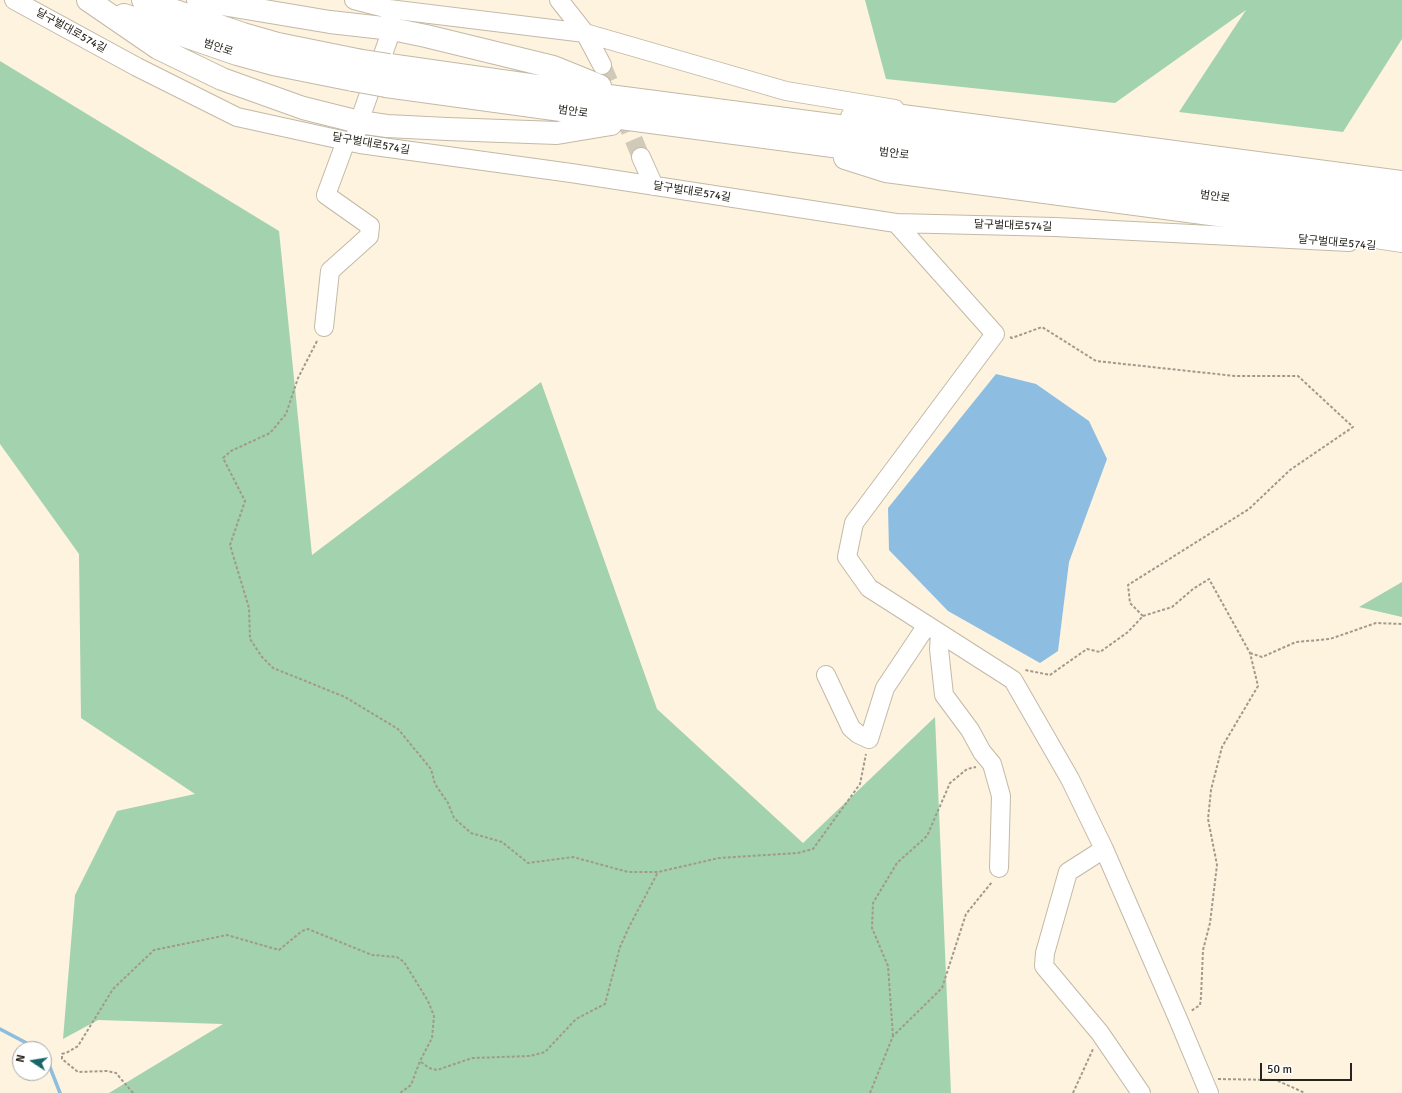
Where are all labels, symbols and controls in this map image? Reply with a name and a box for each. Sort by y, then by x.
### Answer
street label: 달구벌대로574길 [33,6,109,56]
street label: 범안로 [202,37,234,59]
street label: 범안로 [557,103,589,121]
street label: 달구벌대로574길 [331,131,411,157]
street label: 범안로 [878,146,910,162]
street label: 달구벌대로574길 [652,179,732,205]
street label: 범안로 [1199,188,1231,206]
street label: 달구벌대로574길 [974,218,1052,234]
street label: 달구벌대로574길 [1297,233,1377,253]
north arrow [12,1041,52,1081]
text: N [14,1054,28,1064]
scale bar [1262,1055,1354,1081]
text: 50 m [1267,1062,1292,1077]

